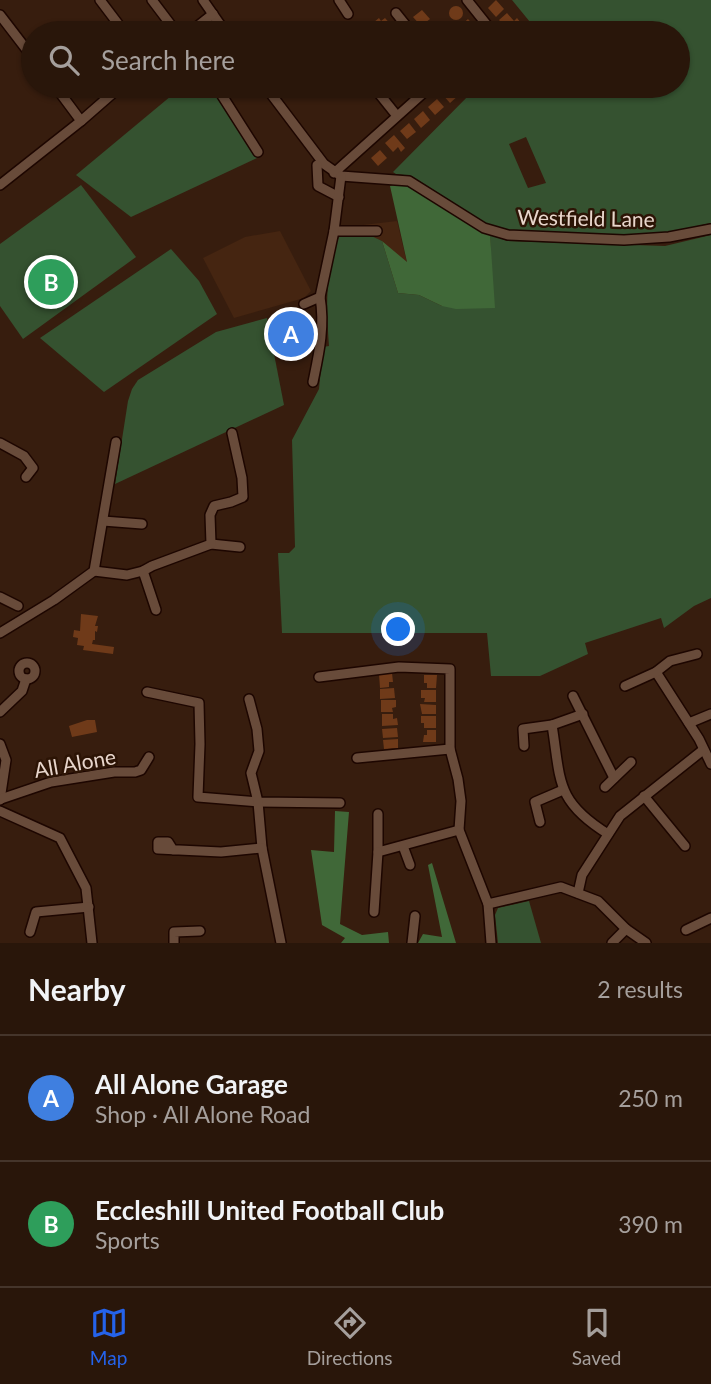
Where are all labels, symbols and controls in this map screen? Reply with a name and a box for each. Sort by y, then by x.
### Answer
search box [21,21,690,98]
icon: search [45,41,83,79]
text: Search here [101,44,235,76]
street label: Westfield Lane [517,204,655,231]
pin: B [28,256,74,308]
pin: A [268,308,314,360]
your location [381,612,415,646]
street label: All Alone [32,743,118,782]
text: Nearby [28,971,126,1007]
text: 2 results [597,975,683,1003]
text: All Alone Garage [95,1068,288,1100]
text: A [43,1084,59,1112]
text: 250 m [618,1084,683,1112]
text: Shop · All Alone Road [95,1100,310,1128]
text: Eccleshill United Football Club [95,1194,444,1226]
text: B [43,1210,59,1238]
text: 390 m [618,1210,683,1238]
text: Sports [95,1226,160,1254]
tab: Map [90,1304,128,1369]
tab: Directions [307,1304,393,1369]
tab: Saved [572,1304,621,1369]

